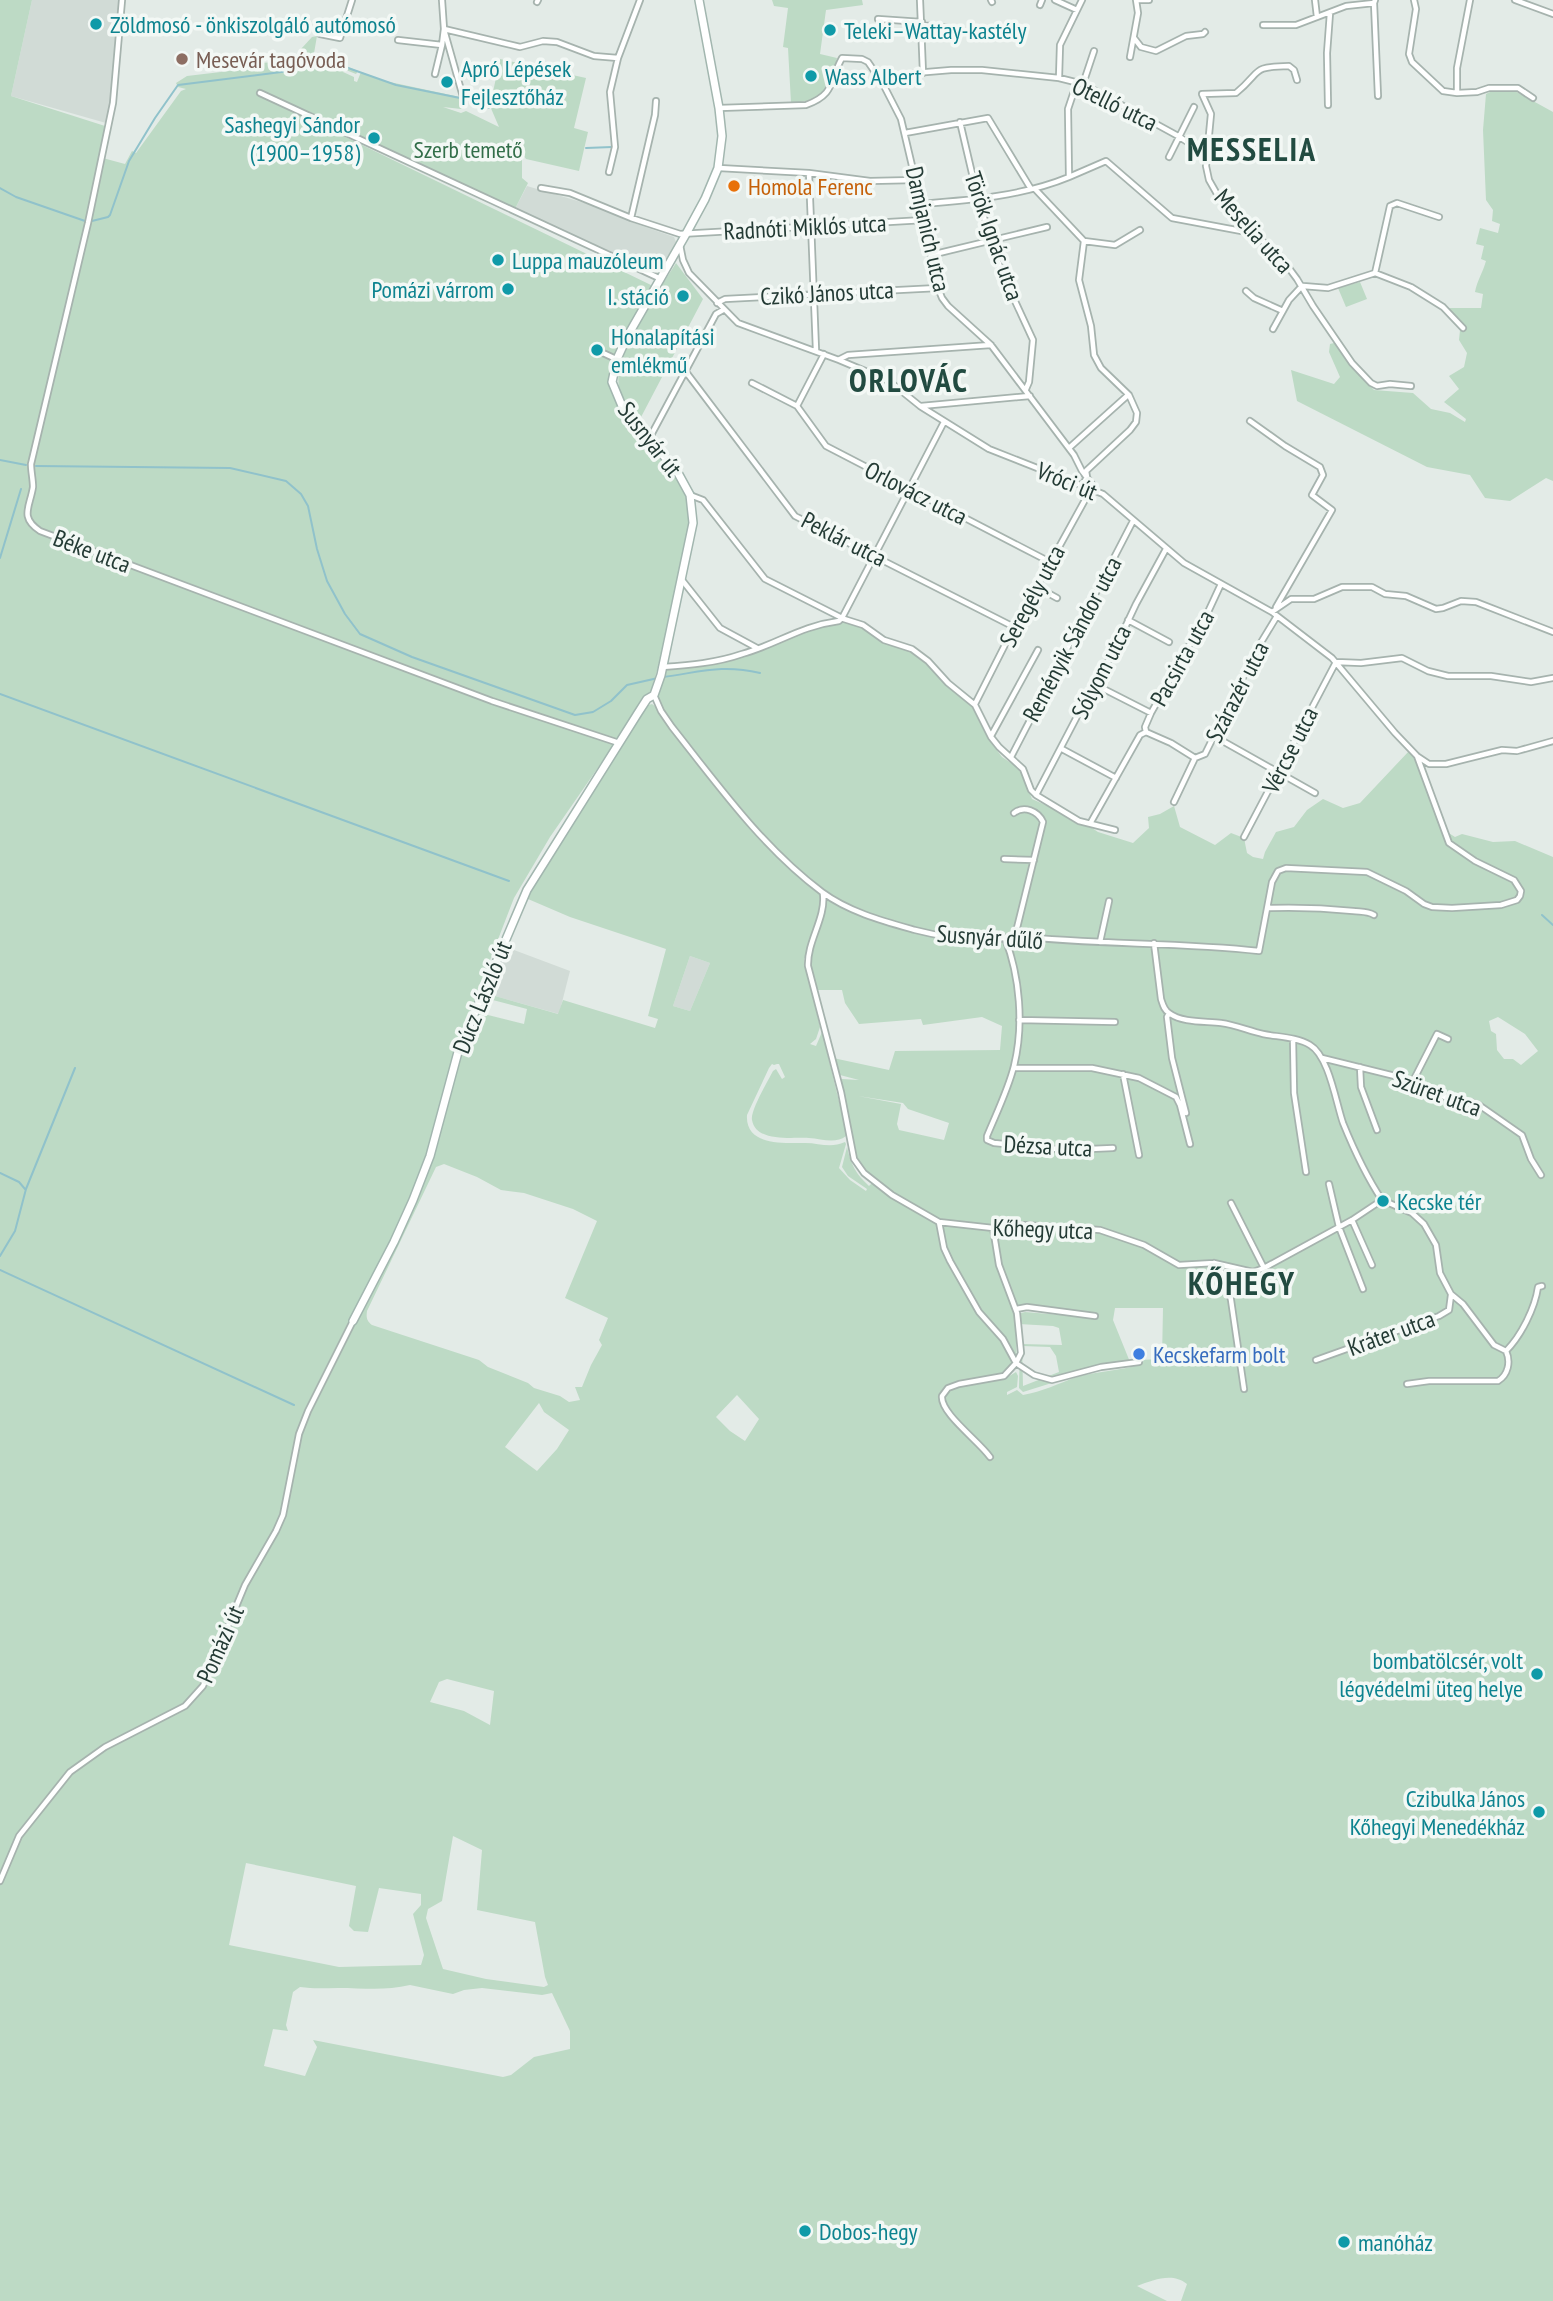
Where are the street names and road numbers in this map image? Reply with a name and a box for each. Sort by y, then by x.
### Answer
street label: Otelló utca [1067,70,1163,138]
street label: Damjanich utca [899,163,957,295]
street label: Török Ignác utca [957,167,1031,305]
street label: Meselia utca [1208,182,1300,280]
street label: Radnóti Miklós utca [723,207,887,247]
street label: Czikó János utca [760,274,894,312]
street label: Susnyár út [611,395,689,483]
street label: Orlovácz utca [860,454,972,532]
street label: Vróci út [1031,454,1102,507]
street label: Peklár utca [796,504,892,574]
street label: Béke utca [49,522,135,580]
street label: Seregély utca [992,540,1072,652]
street label: Reményik Sándor utca [1015,551,1129,727]
street label: Pacsirta utca [1143,605,1221,711]
street label: Sólyom utca [1064,620,1138,724]
street label: Szárazér utca [1198,636,1276,748]
street label: Vércse utca [1255,702,1325,799]
street label: Susnyár dűlő [936,918,1044,956]
street label: Dúcz László út [445,936,519,1058]
street label: Szüret utca [1388,1063,1486,1123]
street label: Dézsa utca [1003,1128,1093,1164]
street label: Kőhegy utca [992,1212,1094,1246]
street label: Kráter utca [1343,1303,1439,1363]
street label: Pomázi út [189,1600,251,1688]

